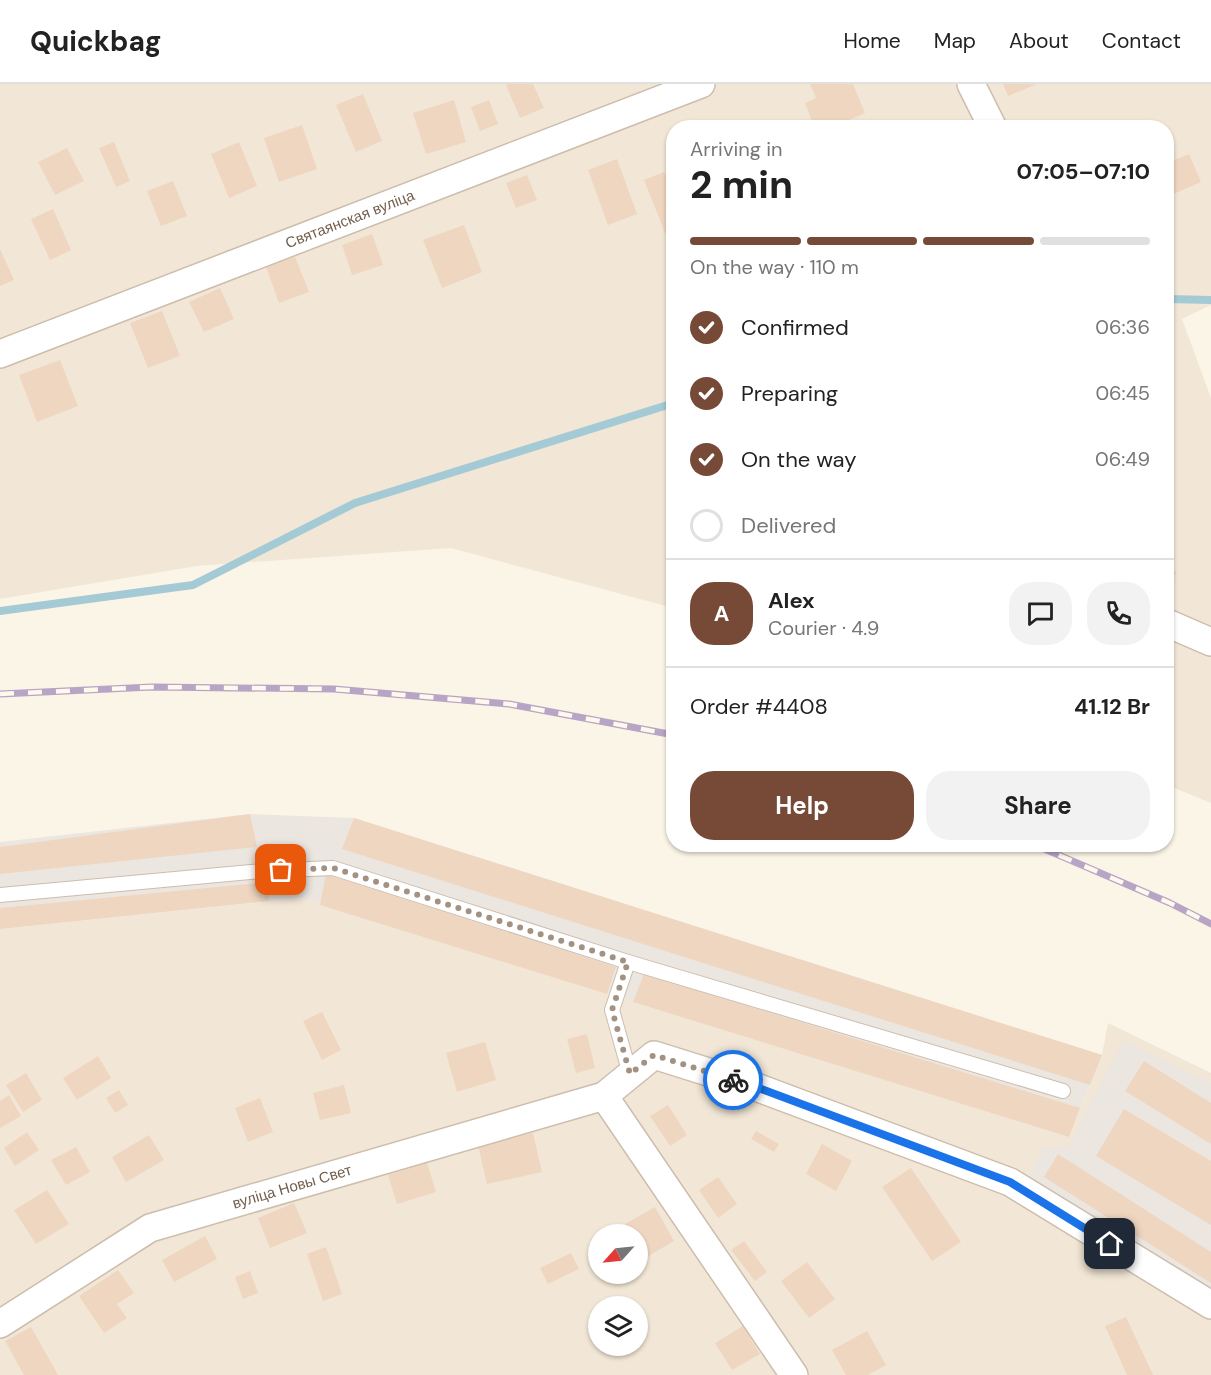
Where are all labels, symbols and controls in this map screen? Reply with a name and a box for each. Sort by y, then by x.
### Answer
text: Quickbag [30,23,162,60]
text: Home [843,27,901,55]
text: Map [934,27,976,55]
text: About [1009,27,1069,55]
text: Contact [1102,27,1181,55]
text: Arriving in [690,136,782,162]
text: 07:05–07:10 [1016,157,1150,186]
text: 2 min [690,159,793,210]
street label: Святаянская вуліца [282,185,418,253]
text: On the way · 110 m [690,254,859,280]
icon: check [690,311,723,344]
text: Confirmed [741,313,849,342]
text: 06:36 [1095,314,1150,340]
icon: check [690,377,723,410]
text: Preparing [741,379,838,408]
text: 06:45 [1095,380,1150,406]
icon: check [690,443,723,476]
text: On the way [741,445,856,474]
text: 06:49 [1095,446,1150,472]
text: Delivered [741,511,836,540]
button: chat [1009,582,1072,645]
button: phone [1087,582,1150,645]
text: Alex [768,586,815,615]
text: A [714,599,729,628]
text: Courier · 4.9 [768,615,879,641]
text: Order #4408 [690,692,828,721]
text: 41.12 Br [1074,692,1150,721]
button: Help [690,771,914,840]
button: Share [926,771,1150,840]
pin [255,844,306,895]
icon: bag [264,853,297,886]
courier [703,1050,763,1110]
icon: bike [717,1064,750,1097]
street label: вуліца Новы Свет [230,1160,354,1214]
pin [1084,1218,1135,1269]
north arrow [588,1224,648,1284]
map controls [588,1224,648,1356]
icon: home [1093,1227,1126,1260]
button: layers [588,1296,648,1356]

